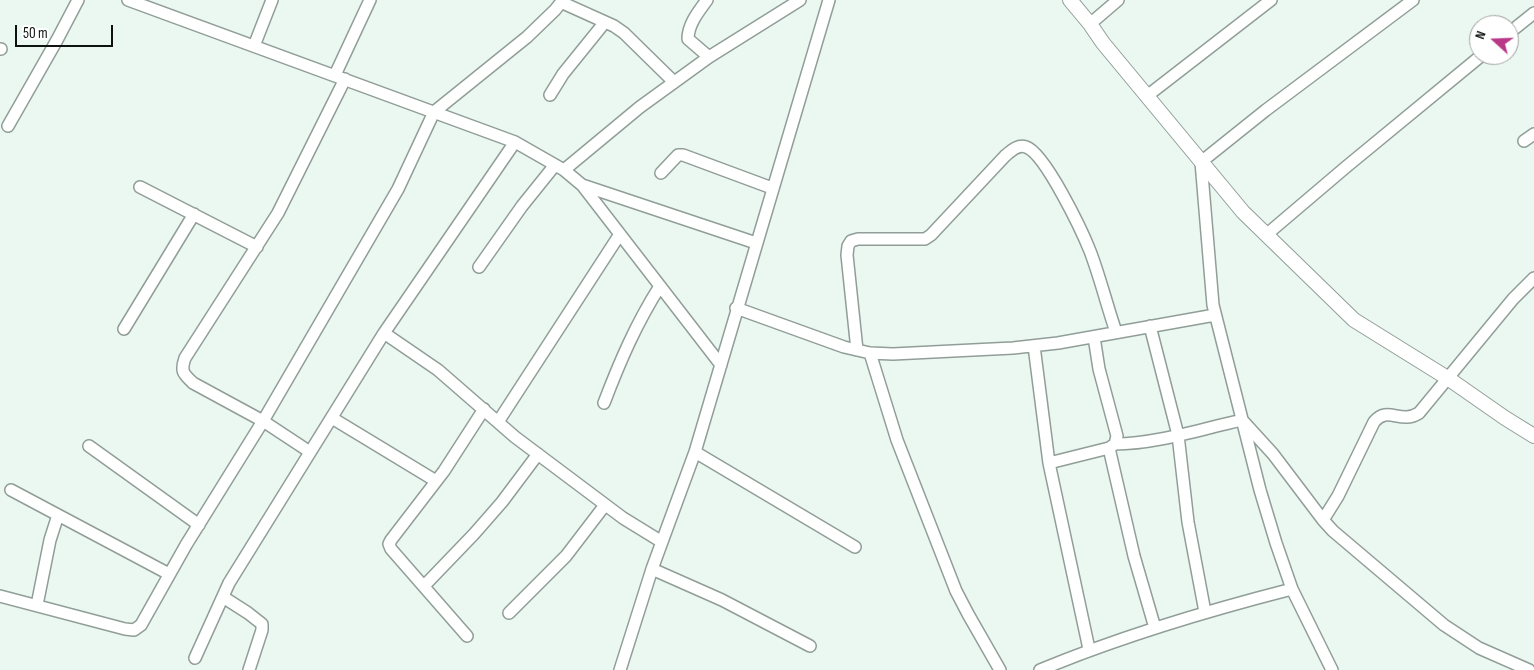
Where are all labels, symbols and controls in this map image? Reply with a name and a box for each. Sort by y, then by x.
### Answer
scale bar [18,15,115,47]
north arrow [1469,15,1519,65]
text: 50 m [23,24,48,43]
text: N [1471,29,1490,41]

